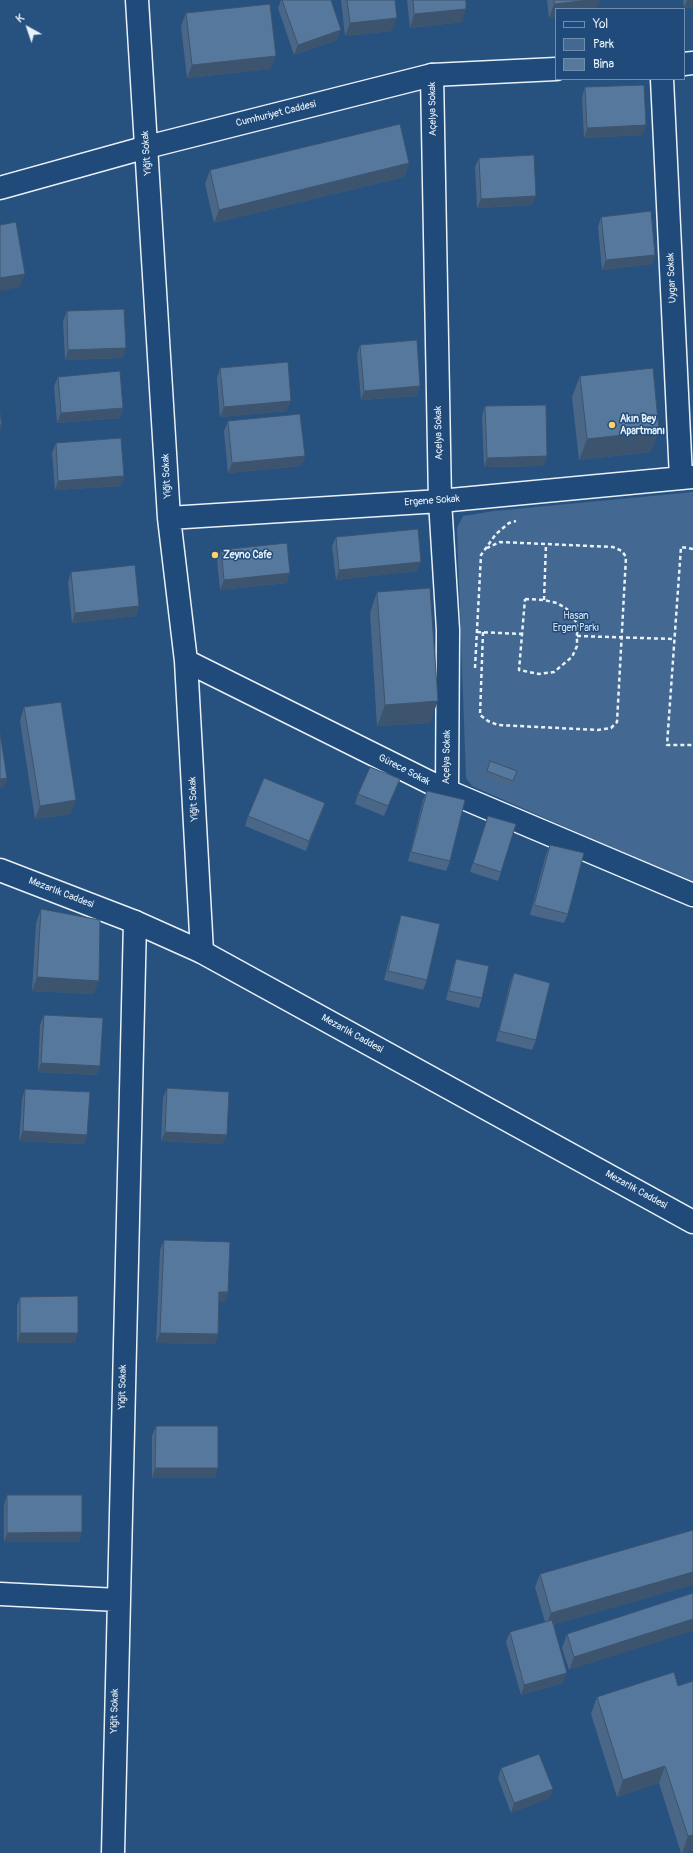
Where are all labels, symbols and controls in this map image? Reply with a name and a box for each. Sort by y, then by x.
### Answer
north arrow [8,8,48,48]
legend [555,8,685,80]
text: K [13,11,27,26]
text: Yol [593,17,608,32]
text: Park [593,37,614,52]
text: Bina [593,57,614,72]
street label: Açelya Sokak [427,82,439,136]
street label: Cumhuriyet Caddesi [235,98,317,130]
street label: Yiğit Sokak [139,130,155,176]
street label: Uygar Sokak [665,252,679,304]
street label: Açelya Sokak [433,406,445,460]
place label: Akın Bey Apartmanı [620,413,665,436]
marker: Akın Bey Apartmanı [607,420,617,430]
street label: Yiğit Sokak [160,453,174,499]
street label: Ergene Sokak [404,493,460,509]
place label: Zeyno Cafe [223,549,272,561]
marker: Zeyno Cafe [210,550,220,560]
park label: Hasan Ergen Parkı [553,610,599,634]
street label: Açelya Sokak [441,730,453,784]
street label: Gürece Sokak [376,752,432,788]
street label: Yiğit Sokak [187,776,201,822]
street label: Mezarlık Caddesi [27,875,95,911]
street label: Mezarlık Caddesi [319,1012,385,1056]
street label: Mezarlık Caddesi [603,1168,669,1212]
street label: Yiğit Sokak [117,1365,129,1409]
street label: Yiğit Sokak [109,1689,121,1733]

